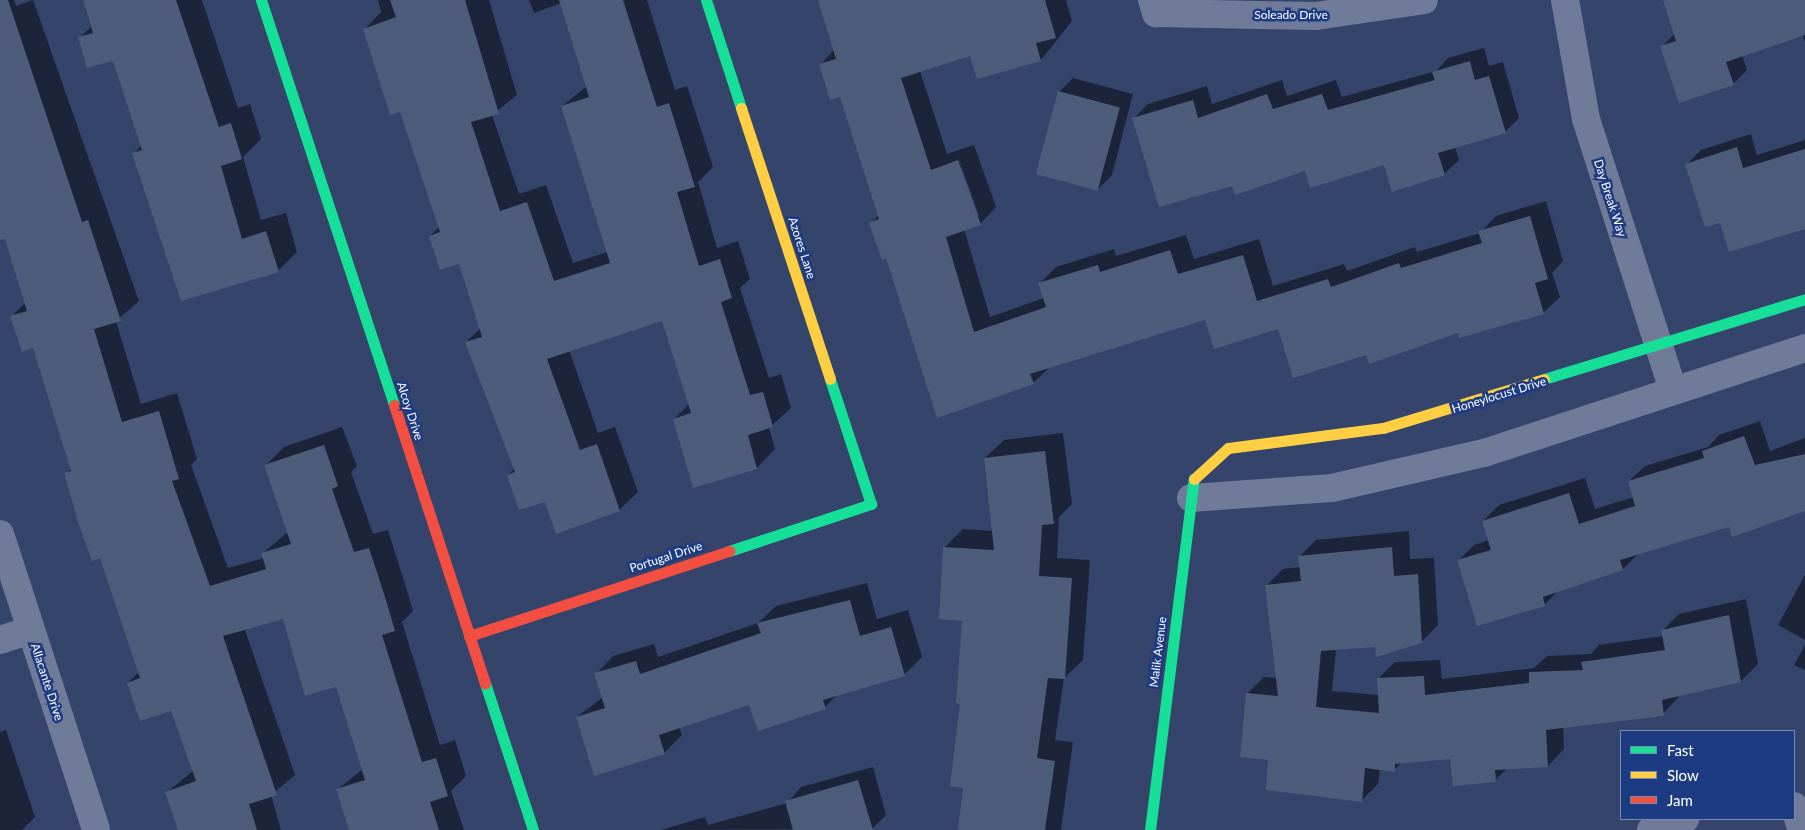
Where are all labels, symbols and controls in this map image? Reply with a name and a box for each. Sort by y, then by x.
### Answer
street label: Soleado Drive [1254,8,1328,22]
street label: Day Break Way [1591,157,1629,239]
street label: Azores Lane [785,215,819,281]
street label: Honeylocust Drive [1450,374,1548,416]
street label: Alcoy Drive [394,380,426,442]
street label: Portugal Drive [628,538,704,576]
street label: Malik Avenue [1146,616,1170,688]
street label: Allacante Drive [28,642,66,722]
legend [1620,730,1795,820]
text: Fast [1667,741,1694,759]
text: Slow [1667,766,1699,784]
text: Jam [1667,791,1693,809]

